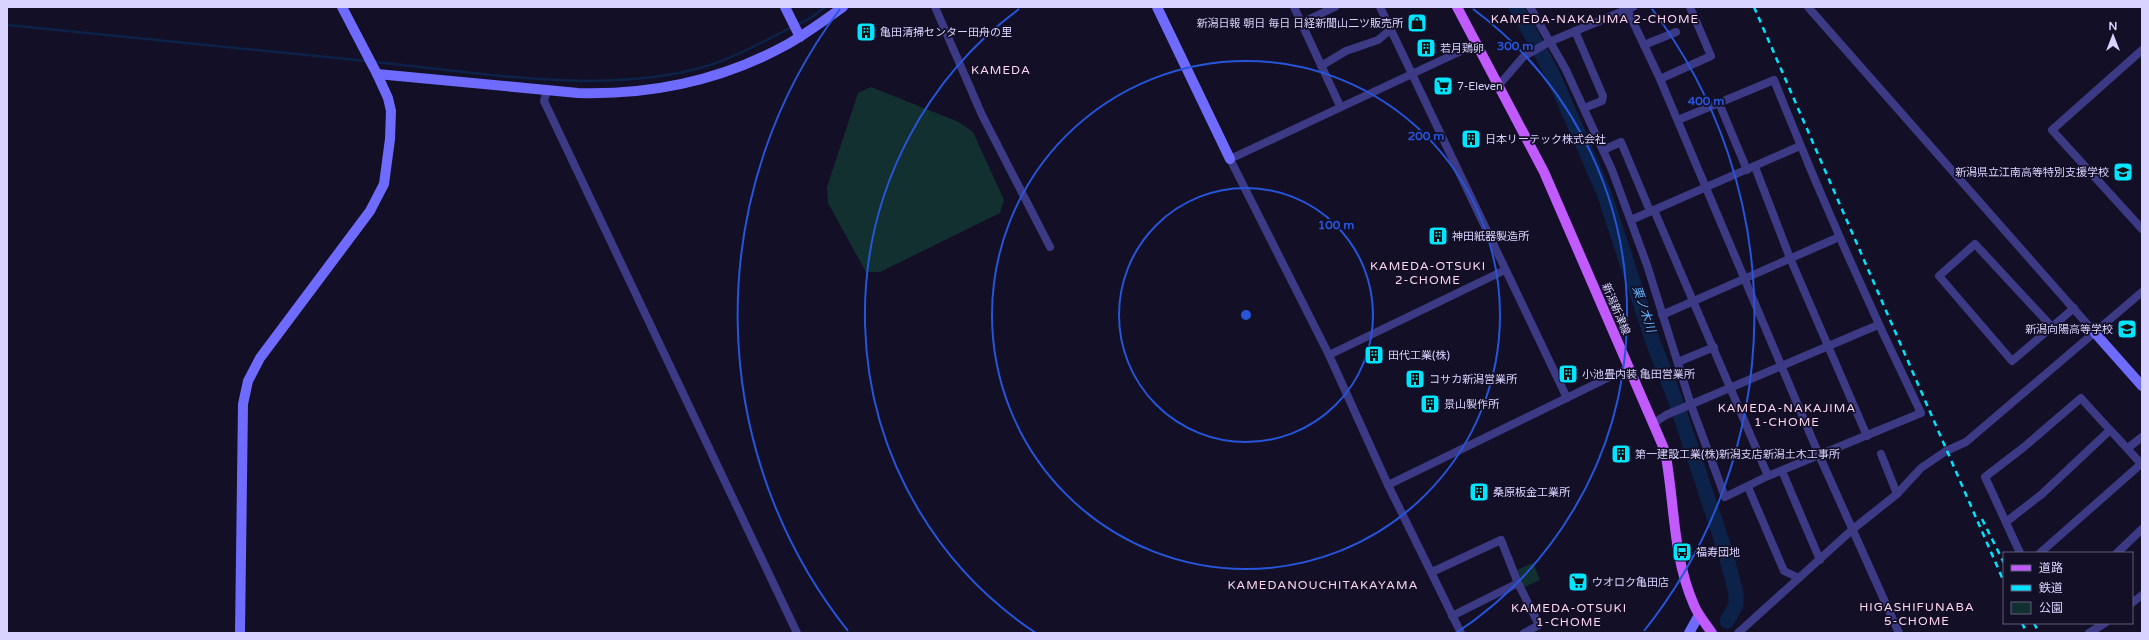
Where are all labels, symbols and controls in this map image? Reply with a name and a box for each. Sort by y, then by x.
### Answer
shop icon: 新潟日報 朝日 毎日 日経新聞山二ツ販売所 [1406,12,1428,34]
district label: KAMEDA-NAKAJIMA 2-CHOME [1491,12,1699,26]
north arrow [2093,16,2133,56]
place label: 新潟日報 朝日 毎日 日経新聞山二ツ販売所 [1196,17,1404,30]
text: N [2109,20,2117,33]
building icon: 亀田清掃センター田舟の里 [855,21,877,43]
place label: 亀田清掃センター田舟の里 [880,26,1012,39]
building icon: 若月鶏卵 [1415,37,1437,59]
text: 300 m [1497,39,1533,53]
place label: 若月鶏卵 [1440,42,1484,55]
district label: KAMEDA [971,63,1031,77]
supermarket icon: 7-Eleven [1432,75,1454,97]
place label: 7-Eleven [1457,80,1503,93]
text: 400 m [1688,94,1724,108]
building icon: 日本リーテック株式会社 [1460,128,1482,150]
text: 200 m [1408,129,1444,143]
place label: 日本リーテック株式会社 [1485,133,1606,146]
school or university icon: 新潟県立江南高等特別支援学校 [2112,161,2134,183]
place label: 新潟県立江南高等特別支援学校 [1955,166,2109,179]
text: 100 m [1318,218,1354,232]
building icon: 神田紙器製造所 [1427,225,1449,247]
place label: 神田紙器製造所 [1452,230,1530,243]
district label: KAMEDA-OTSUKI 2-CHOME [1370,259,1486,287]
street label: 新潟新津線 [1599,281,1633,337]
water label: 栗ノ木川 [1630,284,1659,336]
centre of rings [1239,308,1253,322]
school or university icon: 新潟向陽高等学校 [2116,318,2138,340]
place label: 新潟向陽高等学校 [2025,323,2113,336]
building icon: 田代工業(株) [1363,344,1385,366]
place label: 田代工業(株) [1388,349,1450,362]
building icon: 小池畳内装 亀田営業所 [1557,363,1579,385]
building icon: コサカ新潟営業所 [1404,368,1426,390]
place label: 小池畳内装 亀田営業所 [1582,368,1696,381]
place label: コサカ新潟営業所 [1429,373,1518,386]
building icon: 景山製作所 [1419,393,1441,415]
place label: 景山製作所 [1444,398,1500,411]
district label: KAMEDA-NAKAJIMA 1-CHOME [1718,401,1856,429]
building icon: 第一建設工業(株)新潟支店新潟土木工事所 [1610,443,1632,465]
place label: 第一建設工業(株)新潟支店新潟土木工事所 [1635,448,1841,461]
building icon: 桑原板金工業所 [1468,481,1490,503]
place label: 桑原板金工業所 [1493,486,1571,499]
bus stop icon: 福寿団地 [1671,541,1693,563]
place label: 福寿団地 [1696,546,1740,559]
legend [2003,552,2133,624]
text: 道路 [2039,561,2063,575]
supermarket icon: ウオロク亀田店 [1567,571,1589,593]
place label: ウオロク亀田店 [1592,576,1669,589]
district label: KAMEDANOUCHITAKAYAMA [1227,578,1419,592]
text: 鉄道 [2039,581,2063,595]
district label: HIGASHIFUNABA 5-CHOME [1859,600,1975,628]
district label: KAMEDA-OTSUKI 1-CHOME [1511,601,1627,629]
text: 公園 [2039,601,2063,615]

